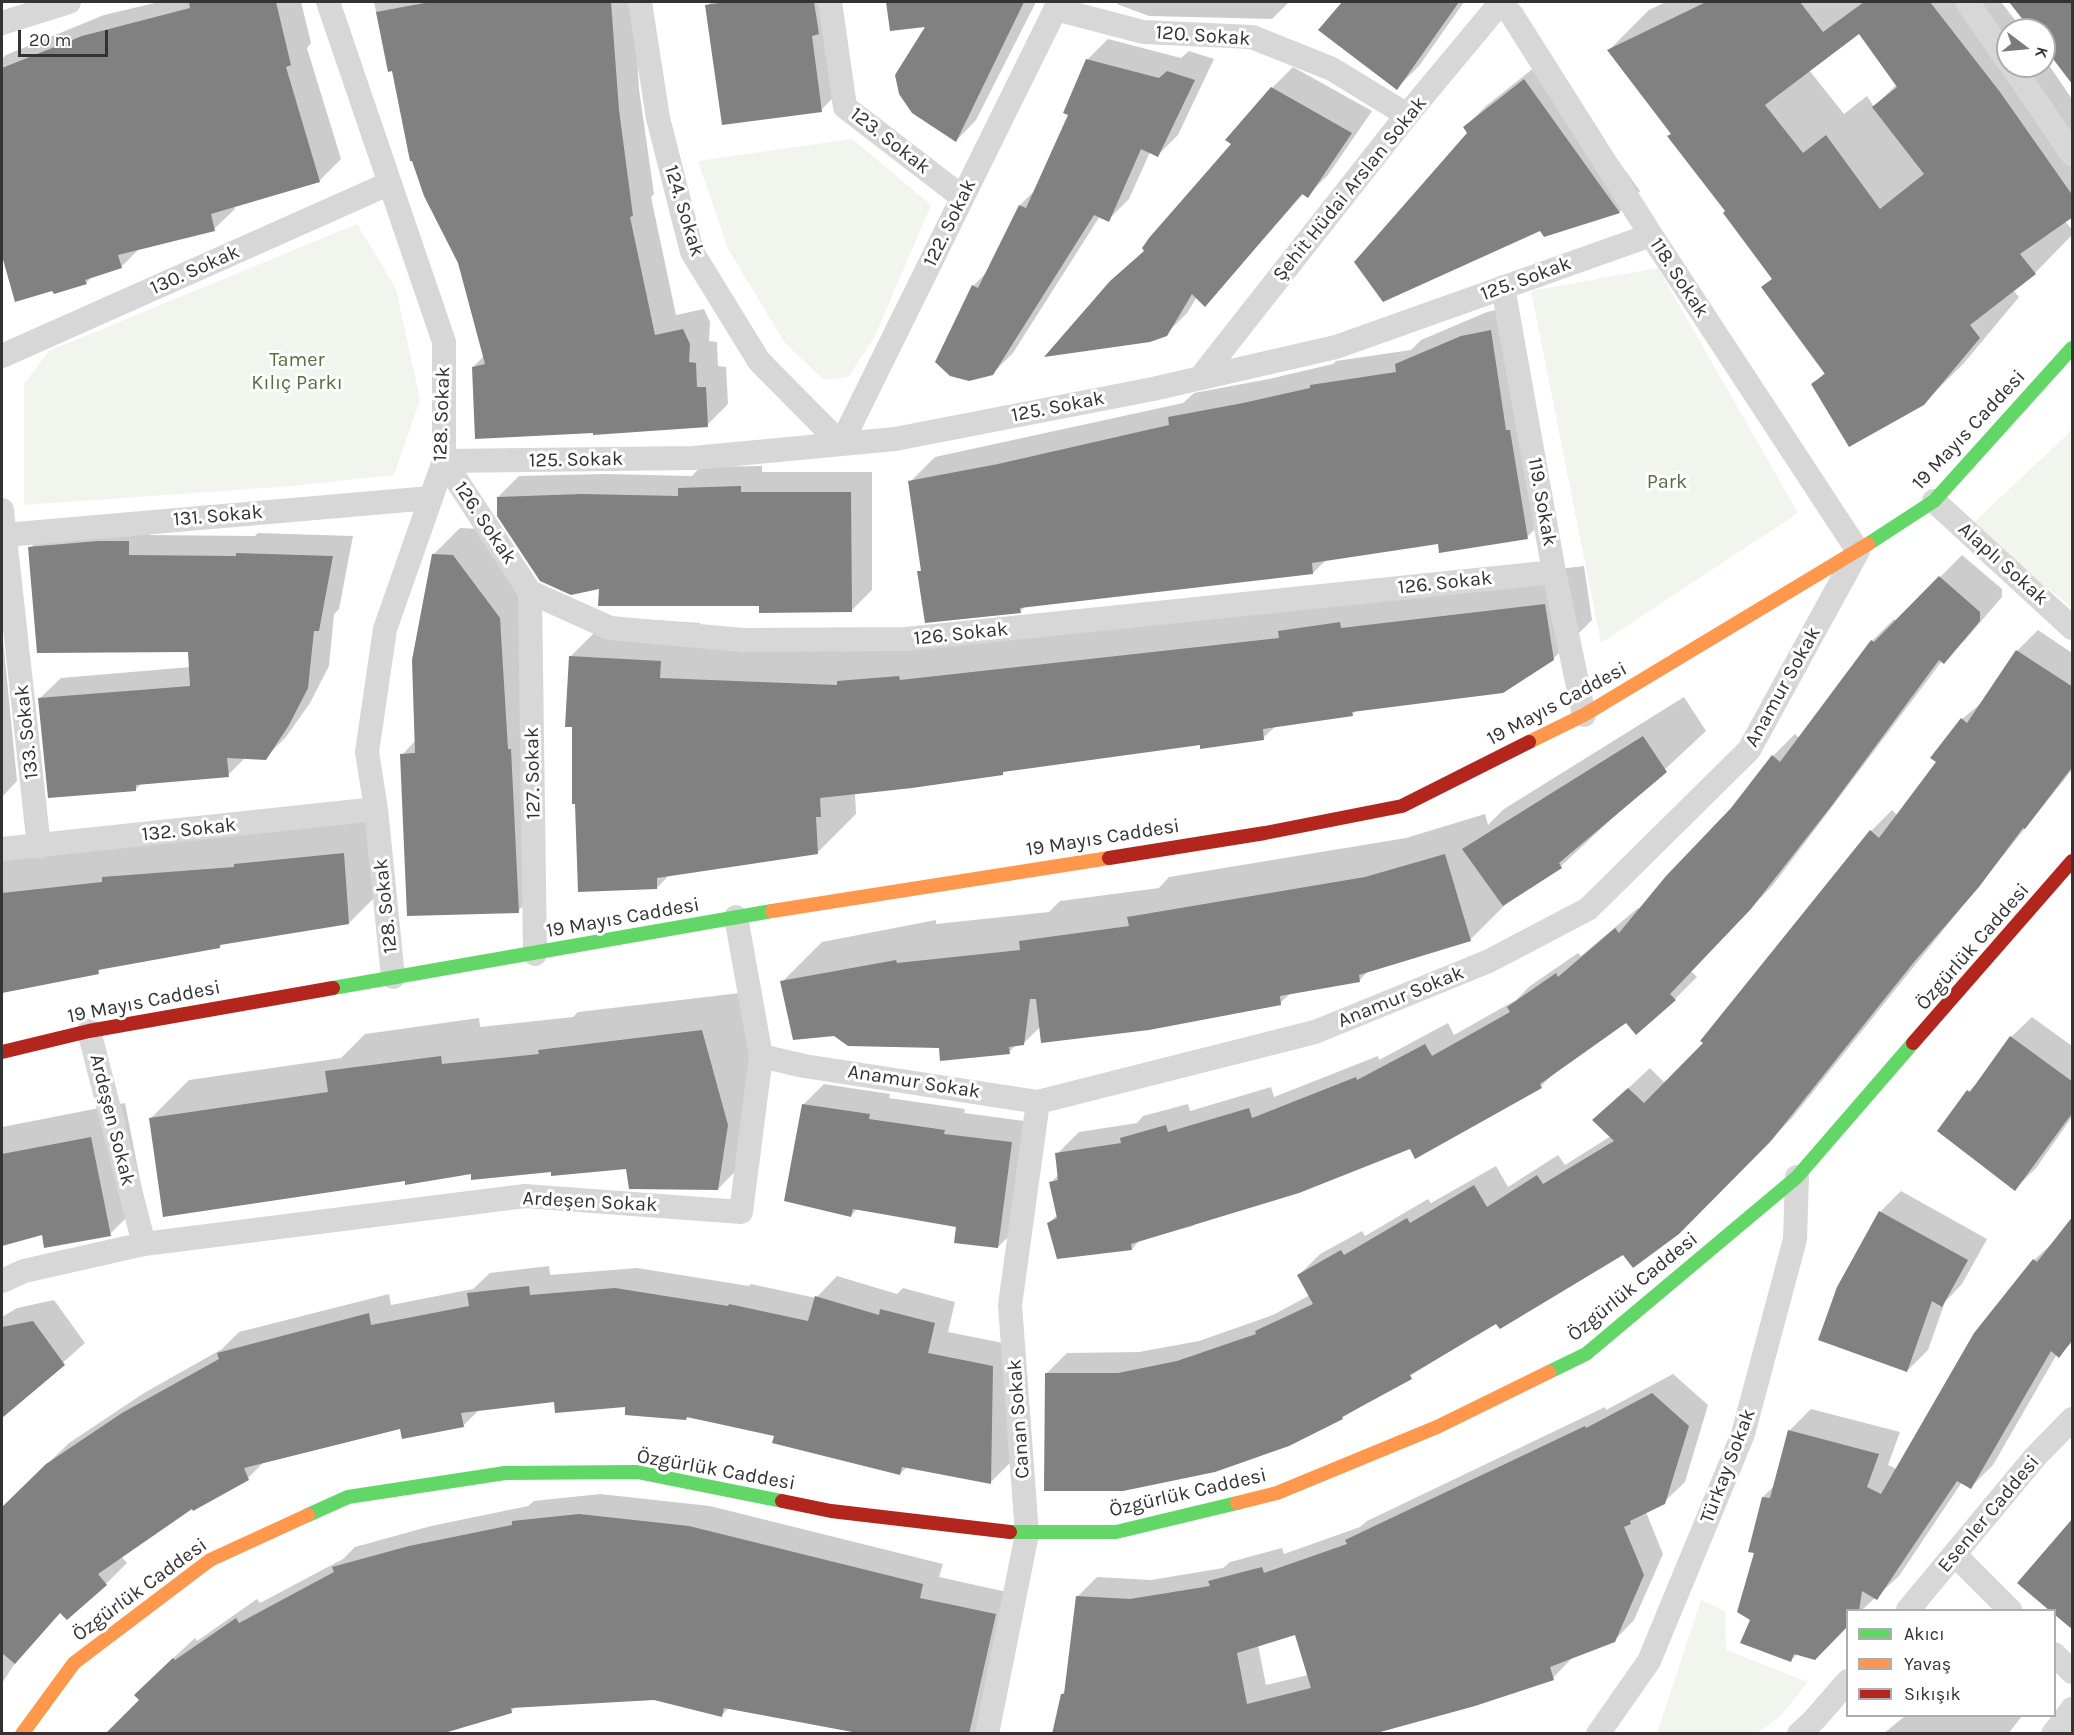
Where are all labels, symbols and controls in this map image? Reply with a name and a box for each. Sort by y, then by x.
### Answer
scale bar [21,18,111,56]
north arrow [1996,18,2056,78]
street label: 120. Sokak [1155,21,1251,51]
text: 20 m [29,29,71,51]
text: K [2031,45,2052,60]
street label: Şehit Hüdai Arslan Sokak [1268,92,1432,286]
street label: 123. Sokak [845,102,935,180]
street label: 124. Sokak [659,162,709,260]
street label: 122. Sokak [918,175,982,271]
street label: 118. Sokak [1644,234,1714,322]
street label: 130. Sokak [147,240,243,300]
street label: 125. Sokak [1478,252,1574,306]
park label: Tamer Kılıç Parkı [251,348,343,395]
street label: 19 Mayıs Caddesi [1907,365,2031,495]
street label: 128. Sokak [428,366,456,462]
street label: 125. Sokak [1009,386,1107,428]
street label: 125. Sokak [529,447,623,473]
street label: 119. Sokak [1522,456,1562,548]
park label: Park [1647,470,1687,494]
street label: 126. Sokak [449,477,521,569]
street label: 131. Sokak [172,500,264,532]
street label: Alaplı Sokak [1953,517,2053,611]
street label: 126. Sokak [1397,566,1493,600]
street label: 126. Sokak [913,617,1009,651]
street label: Anamur Sokak [1740,623,1826,751]
street label: 19 Mayıs Caddesi [1483,657,1631,751]
street label: 133. Sokak [10,683,44,781]
street label: 127. Sokak [520,727,546,819]
street label: 132. Sokak [141,813,237,847]
street label: 19 Mayıs Caddesi [1025,814,1181,862]
street label: 128. Sokak [369,857,403,955]
street label: Özgürlük Caddesi [1911,879,2035,1015]
street label: 19 Mayıs Caddesi [545,893,701,943]
street label: Anamur Sokak [1334,961,1468,1033]
street label: 19 Mayıs Caddesi [66,975,222,1029]
street label: Ardeşen Sokak [84,1052,140,1188]
street label: Anamur Sokak [846,1060,982,1104]
street label: Ardeşen Sokak [522,1186,658,1218]
street label: Özgürlük Caddesi [1563,1227,1703,1347]
street label: Canan Sokak [1003,1358,1035,1480]
street label: Türkay Sokak [1695,1405,1761,1527]
street label: Özgürlük Caddesi [635,1444,797,1496]
street label: Esenler Caddesi [1933,1450,2045,1578]
street label: Özgürlük Caddesi [1107,1463,1269,1523]
street label: Özgürlük Caddesi [68,1533,212,1647]
legend [1846,1609,2056,1717]
text: Akıcı [1904,1623,1945,1645]
text: Yavaş [1904,1653,1951,1675]
text: Sıkışık [1904,1683,1961,1705]

